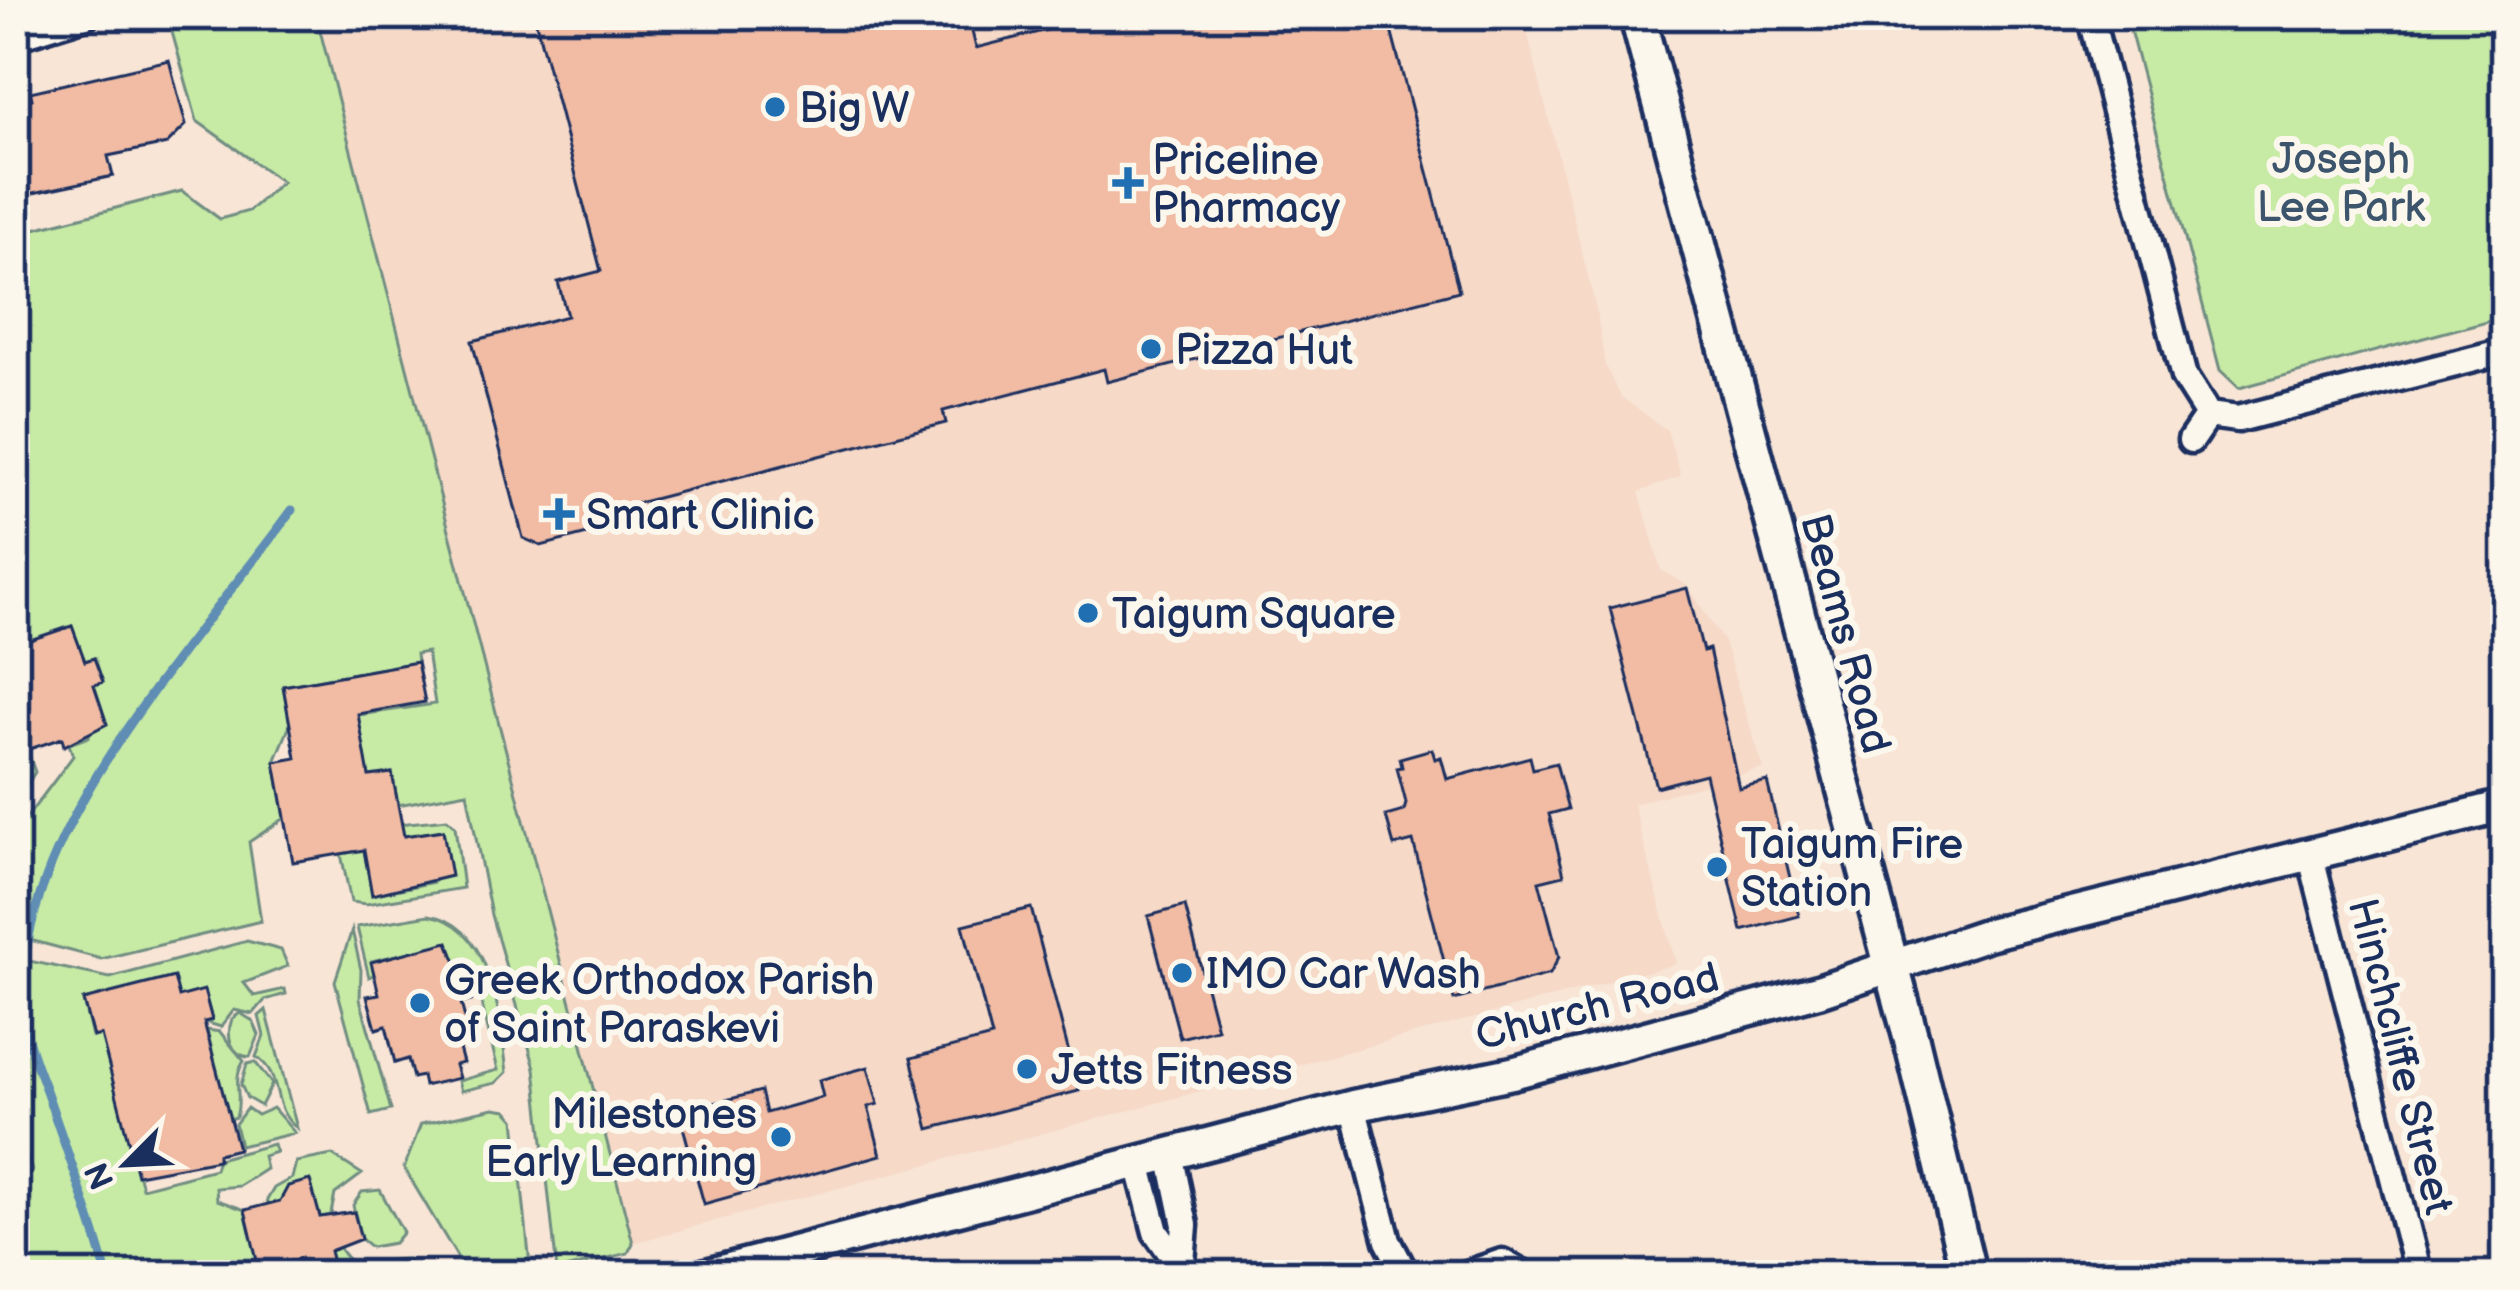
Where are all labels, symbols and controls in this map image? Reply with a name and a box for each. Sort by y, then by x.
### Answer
place label: Big W [799,84,910,135]
marker: Big W [762,94,788,120]
park label: Joseph Lee Park [2257,135,2426,234]
place label: Priceline Pharmacy [1152,136,1340,235]
marker: Priceline Pharmacy [1115,170,1141,196]
place label: Pizza Hut [1175,326,1353,377]
marker: Pizza Hut [1138,336,1164,362]
place label: Smart Clinic [586,491,815,542]
marker: Smart Clinic [543,498,575,530]
street label: Beams Road [1788,508,1901,759]
place label: Taigum Square [1112,590,1396,641]
marker: Taigum Square [1075,600,1101,626]
place label: Taigum Fire Station [1741,820,1963,919]
marker: Taigum Fire Station [1704,854,1730,880]
street label: Hinchcliffe Street [2336,894,2463,1220]
place label: IMO Car Wash [1206,950,1481,1001]
street label: Church Road [1471,953,1725,1062]
place label: Greek Orthodox Parish of Saint Paraskevi [444,956,874,1055]
marker: IMO Car Wash [1169,960,1195,986]
marker: Greek Orthodox Parish of Saint Paraskevi [407,990,433,1016]
place label: Jetts Fitness [1051,1046,1292,1097]
marker: Jetts Fitness [1014,1056,1040,1082]
place label: Milestones Early Learning [485,1090,757,1189]
north arrow [66,1104,186,1224]
marker: Milestones Early Learning [768,1124,794,1150]
text: N [77,1156,124,1195]

